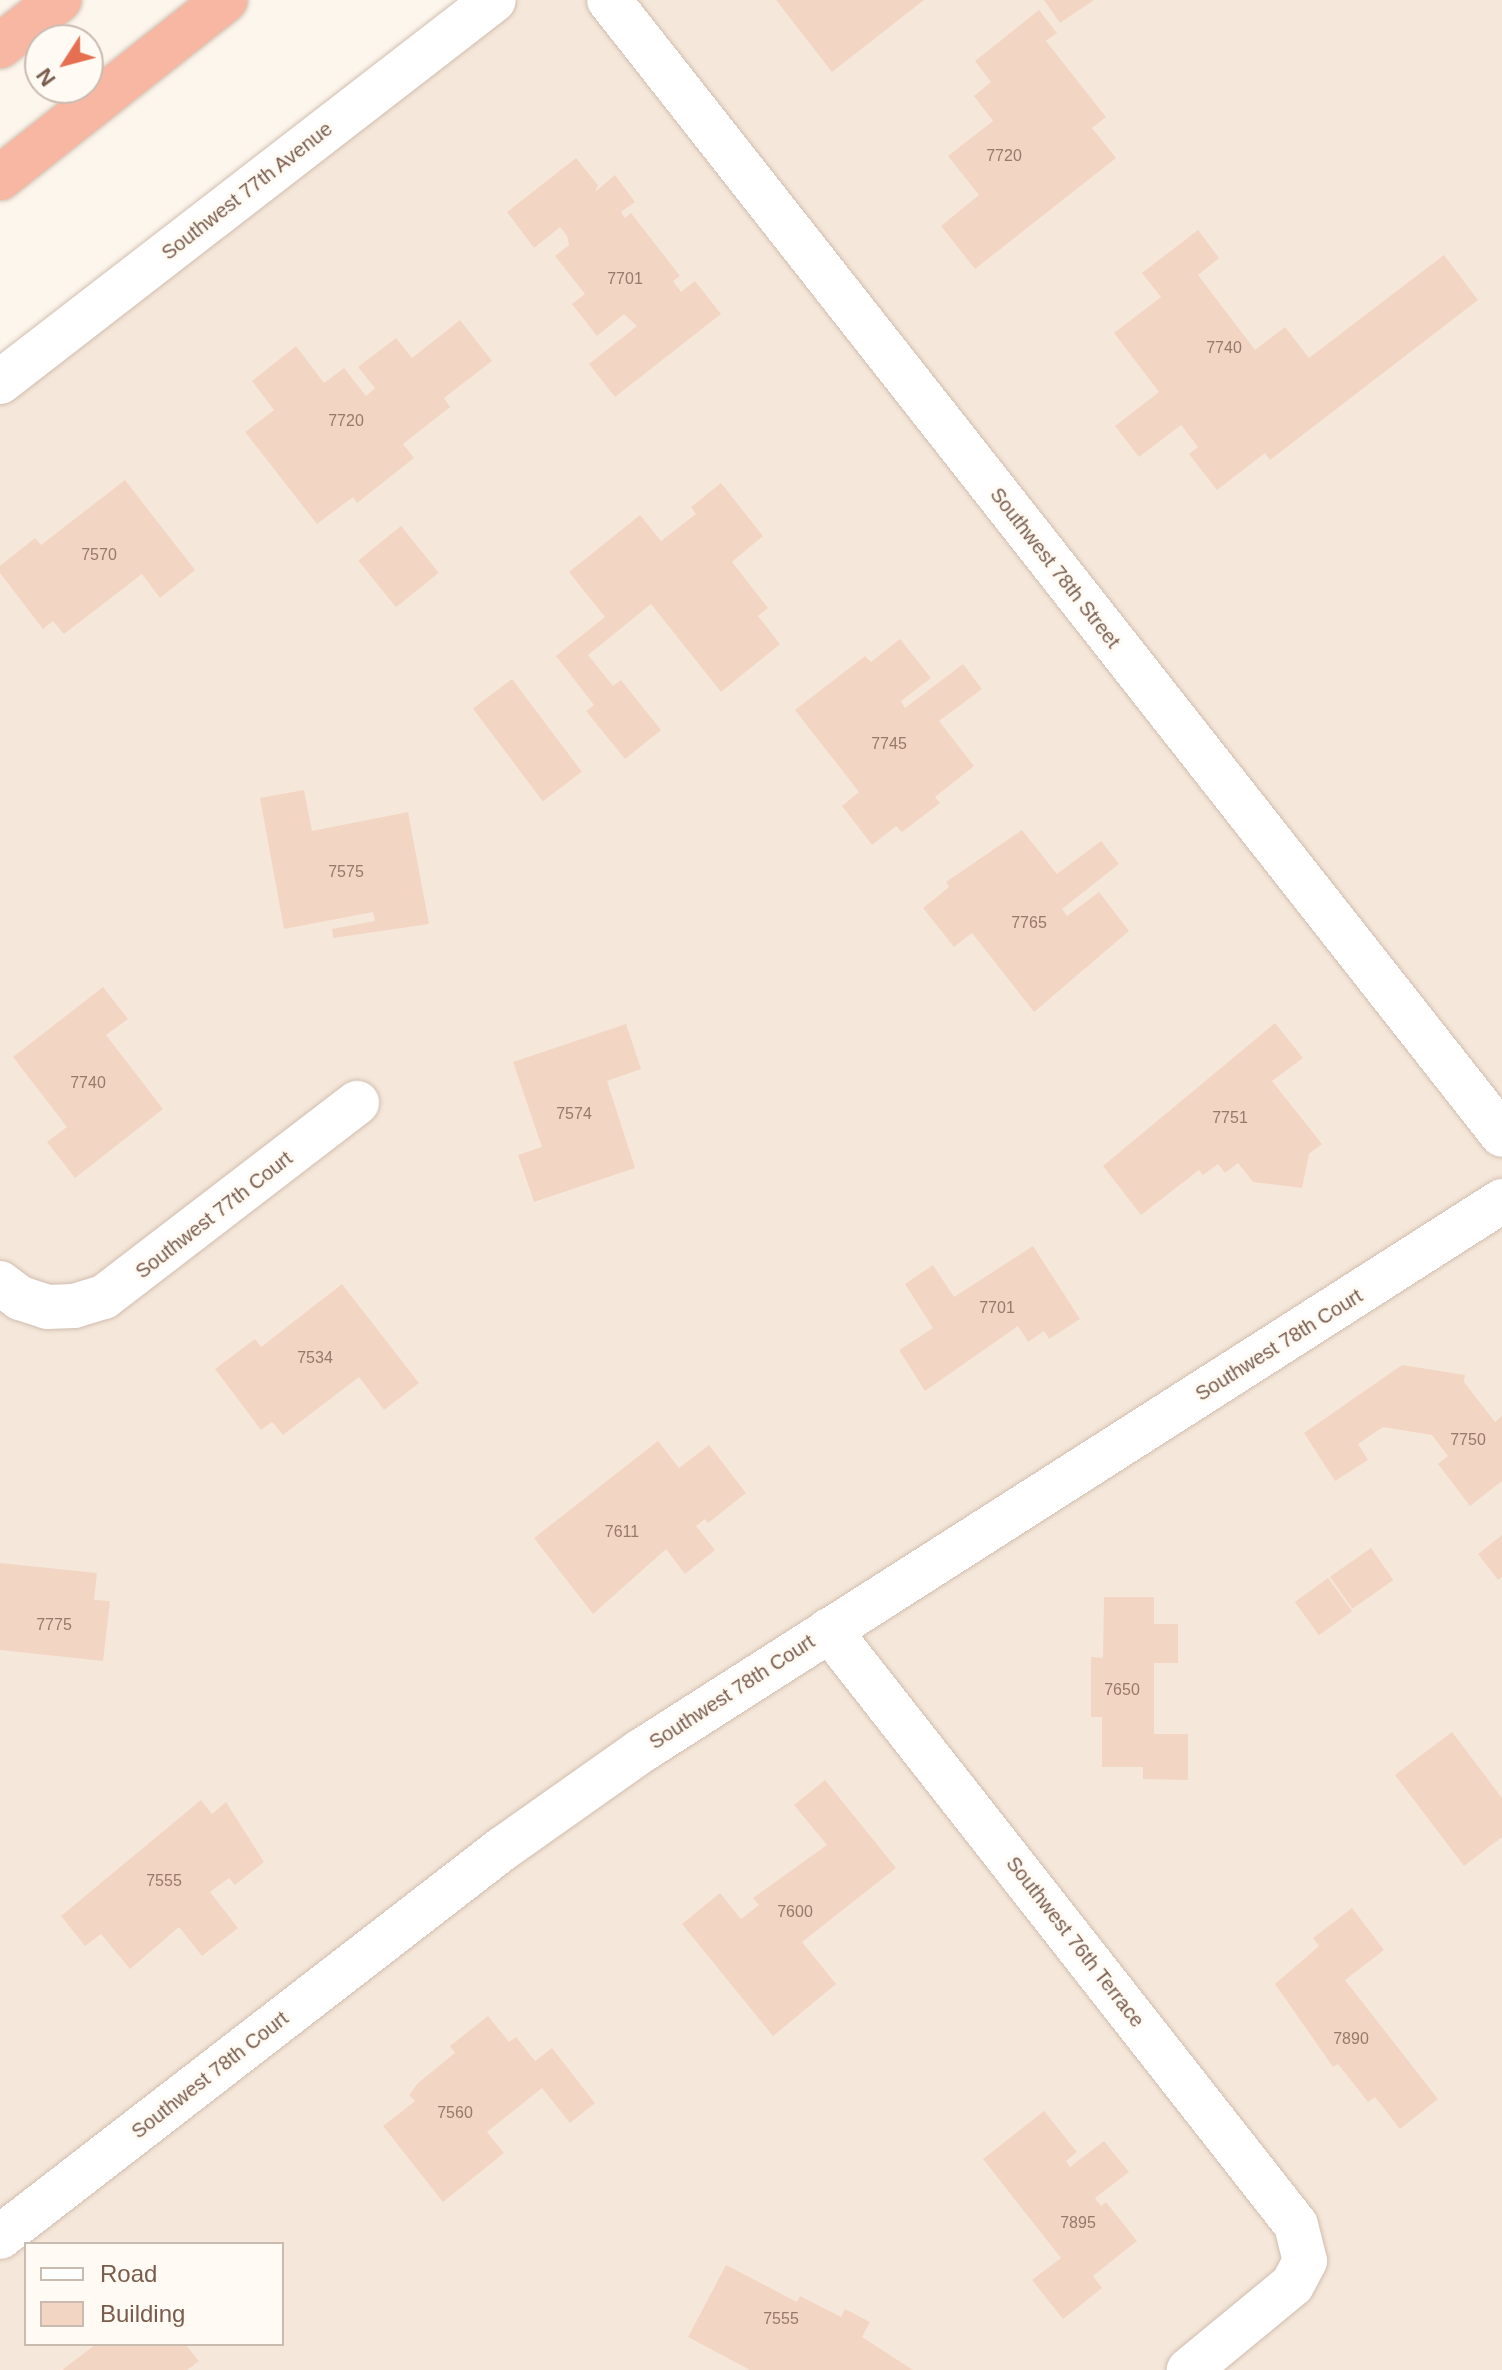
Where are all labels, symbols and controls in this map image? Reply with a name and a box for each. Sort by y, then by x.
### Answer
north arrow [24,24,104,104]
text: N [31,63,61,91]
street label: Southwest 77th Avenue [157,117,337,265]
house number: 7720 [986,146,1022,166]
house number: 7701 [607,269,643,289]
house number: 7740 [1206,338,1242,358]
house number: 7720 [328,411,364,431]
street label: Southwest 78th Street [985,483,1125,653]
house number: 7570 [81,545,117,565]
house number: 7745 [871,734,907,754]
house number: 7575 [328,862,364,882]
house number: 7765 [1011,913,1047,933]
house number: 7740 [70,1073,106,1093]
house number: 7574 [556,1104,592,1124]
house number: 7751 [1212,1108,1248,1128]
street label: Southwest 77th Court [131,1146,297,1284]
street label: Southwest 78th Court [1191,1284,1367,1406]
house number: 7701 [979,1298,1015,1318]
house number: 7534 [297,1348,333,1368]
house number: 7750 [1450,1430,1486,1450]
house number: 7611 [605,1522,639,1542]
house number: 7775 [36,1615,72,1635]
street label: Southwest 78th Court [645,1630,819,1754]
house number: 7650 [1104,1680,1140,1700]
street label: Southwest 76th Terrace [1001,1852,1149,2032]
house number: 7555 [146,1871,182,1891]
house number: 7600 [777,1902,813,1922]
street label: Southwest 78th Court [127,2006,293,2144]
house number: 7890 [1333,2029,1369,2049]
house number: 7560 [437,2103,473,2123]
house number: 7895 [1060,2213,1096,2233]
legend [24,2242,284,2346]
text: Road [100,2260,157,2287]
text: Building [100,2300,185,2327]
house number: 7555 [763,2309,799,2329]

